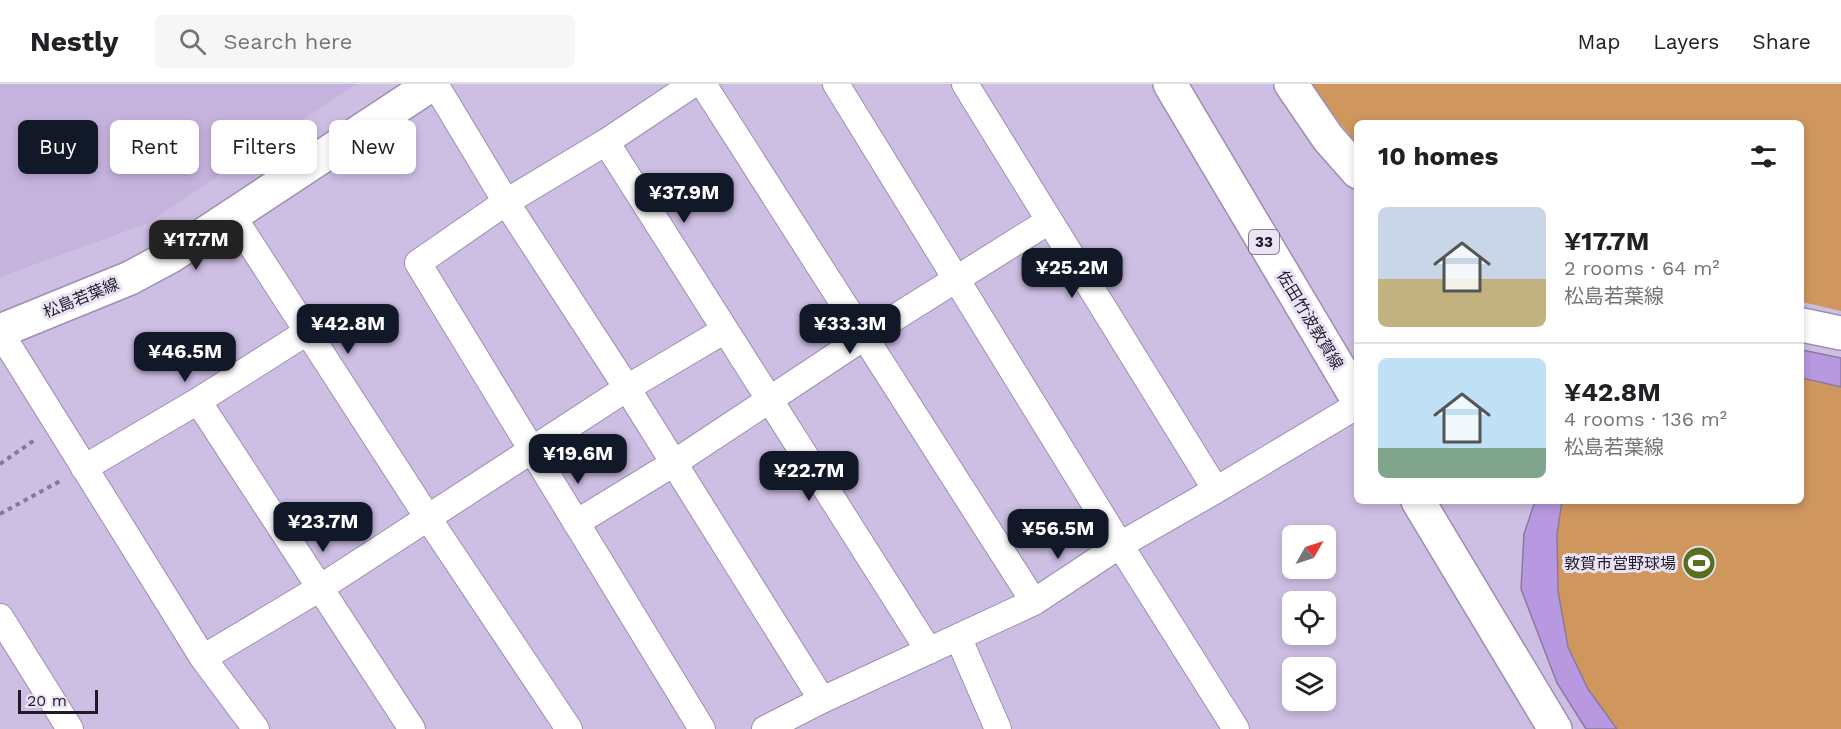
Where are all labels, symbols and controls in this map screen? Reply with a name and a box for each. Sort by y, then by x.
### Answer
search box [155,14,575,68]
text: Nestly [30,25,119,58]
icon: search [176,25,209,58]
text: Search here [224,29,352,54]
text: Map [1577,29,1620,54]
text: Layers [1653,29,1719,54]
text: Share [1752,29,1811,54]
chip: Buy [18,120,98,174]
chip: Rent [110,120,199,174]
chip: Filters [211,120,317,174]
chip: New [329,120,416,174]
icon: filters [1747,140,1780,173]
text: 10 homes [1378,141,1498,171]
pin: ¥37.9M [635,173,733,224]
text: ¥37.9M [649,180,719,204]
pin: ¥17.7M [147,220,245,271]
text: ¥17.7M [1564,226,1649,256]
text: ¥17.7M [163,227,229,251]
road number: 33 [1249,230,1279,254]
icon: home [1426,231,1498,303]
pin: ¥25.2M [1023,248,1121,299]
text: ¥25.2M [1036,255,1108,279]
text: 2 rooms · 64 m² [1564,256,1720,280]
street label: 佐田竹波敦賀線 [1273,267,1347,373]
street label: 松島若葉線 [40,274,122,322]
text: 松島若葉線 [1564,284,1664,308]
pin: ¥42.8M [299,304,397,355]
pin: ¥33.3M [801,304,899,355]
text: ¥42.8M [311,311,385,335]
text: ¥33.3M [814,311,886,335]
pin: ¥46.5M [136,332,234,383]
text: ¥46.5M [148,339,222,363]
text: ¥42.8M [1564,377,1661,407]
icon: home [1426,382,1498,454]
text: 4 rooms · 136 m² [1564,407,1727,431]
pin: ¥19.6M [529,434,627,485]
text: 松島若葉線 [1564,435,1664,459]
text: ¥19.6M [543,441,613,465]
pin: ¥22.7M [760,451,858,502]
text: ¥22.7M [773,458,845,482]
pin: ¥23.7M [274,502,372,553]
text: ¥23.7M [287,509,359,533]
pin: ¥56.5M [1009,509,1107,560]
text: ¥56.5M [1022,516,1094,540]
north arrow [1282,525,1336,579]
map controls [1282,525,1336,711]
sports icon: 敦賀市営野球場 [1681,545,1717,581]
place label: 敦賀市営野球場 [1564,554,1676,573]
button: locate [1282,591,1336,645]
button: layers [1282,657,1336,711]
scale bar [18,687,98,714]
text: 20 m [27,691,67,710]

